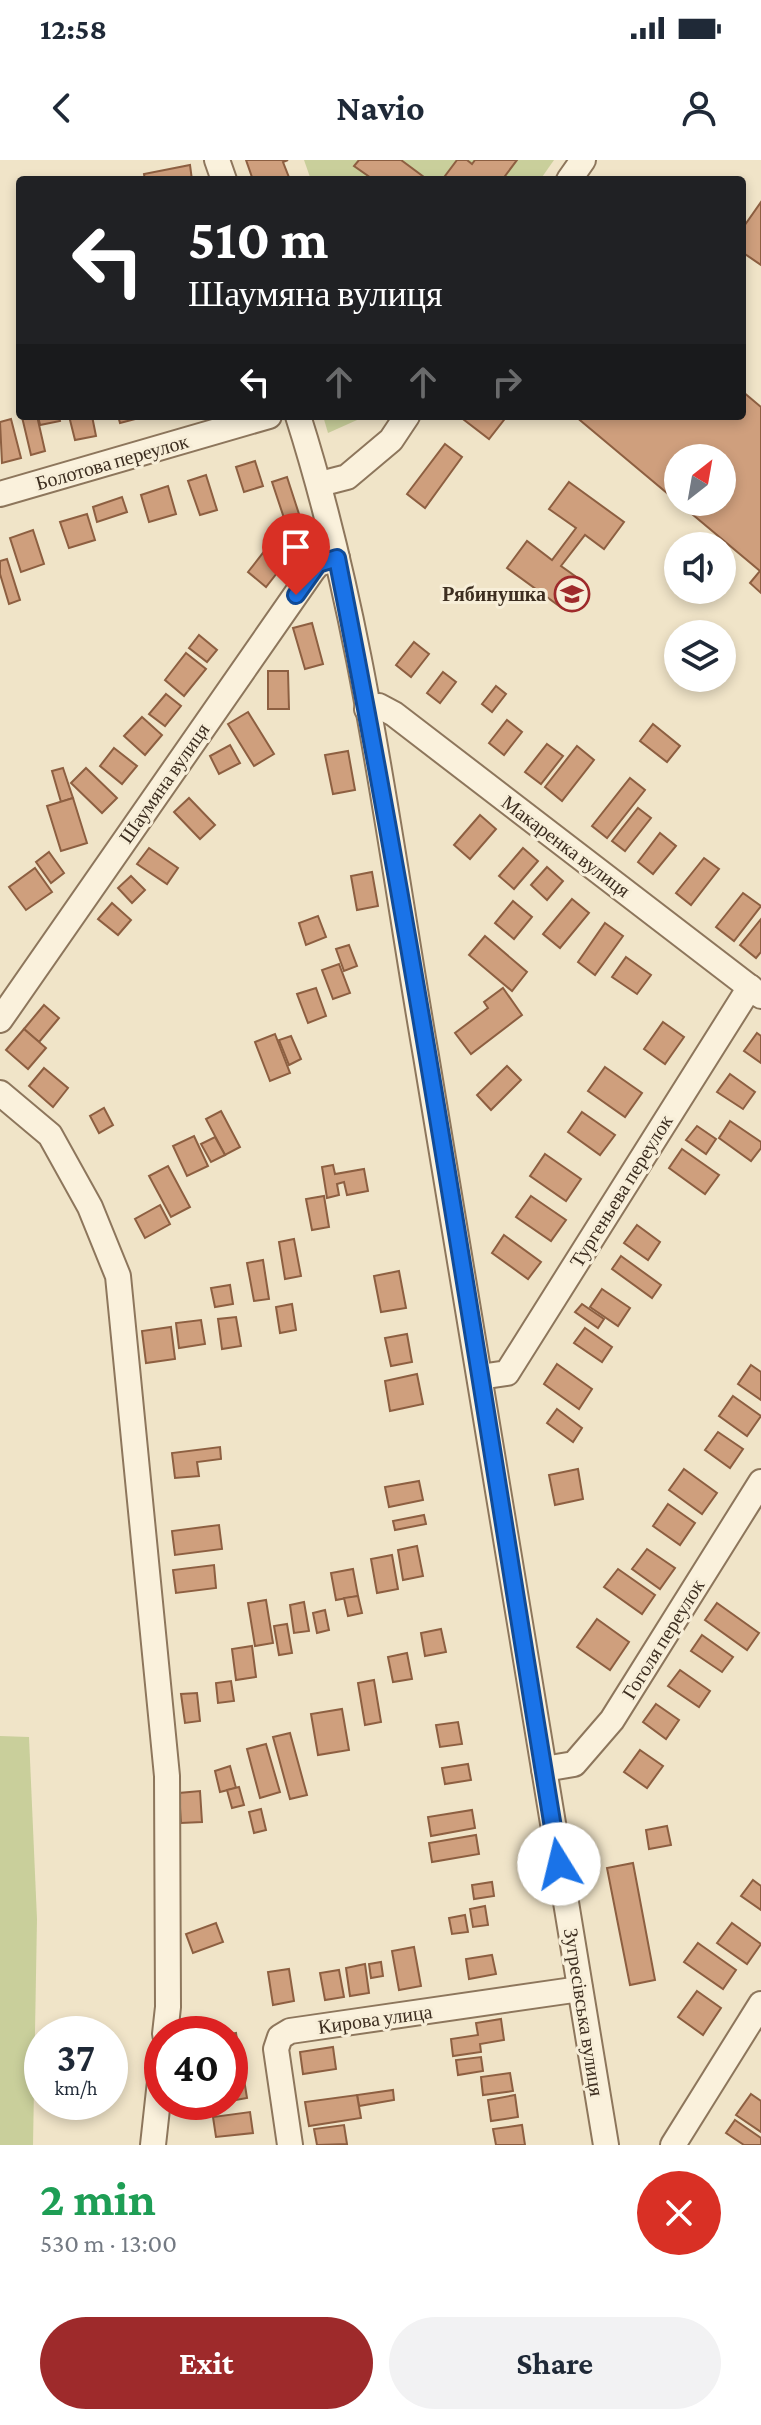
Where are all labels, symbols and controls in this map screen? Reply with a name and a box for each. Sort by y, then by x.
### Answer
text: 12:58 [40,12,107,45]
icon: back [40,86,84,130]
icon: person [677,86,721,130]
text: Navio [336,88,425,128]
icon: left [56,208,160,312]
text: 510 m [188,208,328,270]
text: Шаумяна вулиця [188,274,443,314]
icon: left [233,360,277,404]
icon: ahead [317,360,361,404]
icon: ahead [401,360,445,404]
icon: right [485,360,529,404]
street label: Болотова переулок [33,430,192,495]
north arrow [664,444,736,516]
map controls [664,444,736,692]
pin [262,513,330,595]
icon: arrive [274,525,318,569]
button: sound [664,532,736,604]
school or university icon: Рябинушка [553,575,591,613]
place label: Рябинушка [442,583,546,606]
button: layers [664,620,736,692]
street label: Шаумяна вулиця [114,719,214,848]
street label: Макаренка вулиця [497,791,635,902]
street label: Тургеньева переулок [565,1111,678,1272]
street label: Гоголя переулок [617,1575,710,1703]
position arrow [517,1822,601,1906]
street label: Зугресівська вулиця [559,1926,608,2098]
street label: Кирова улица [316,2000,434,2039]
speed limit sign: 40 [144,2016,248,2120]
text: 37 [57,2035,95,2080]
text: km/h [54,2077,98,2099]
button: close [637,2171,721,2255]
text: 2 min [40,2172,156,2225]
text: 530 m · 13:00 [40,2229,177,2258]
button: Exit [40,2317,373,2409]
button: Share [389,2317,721,2409]

